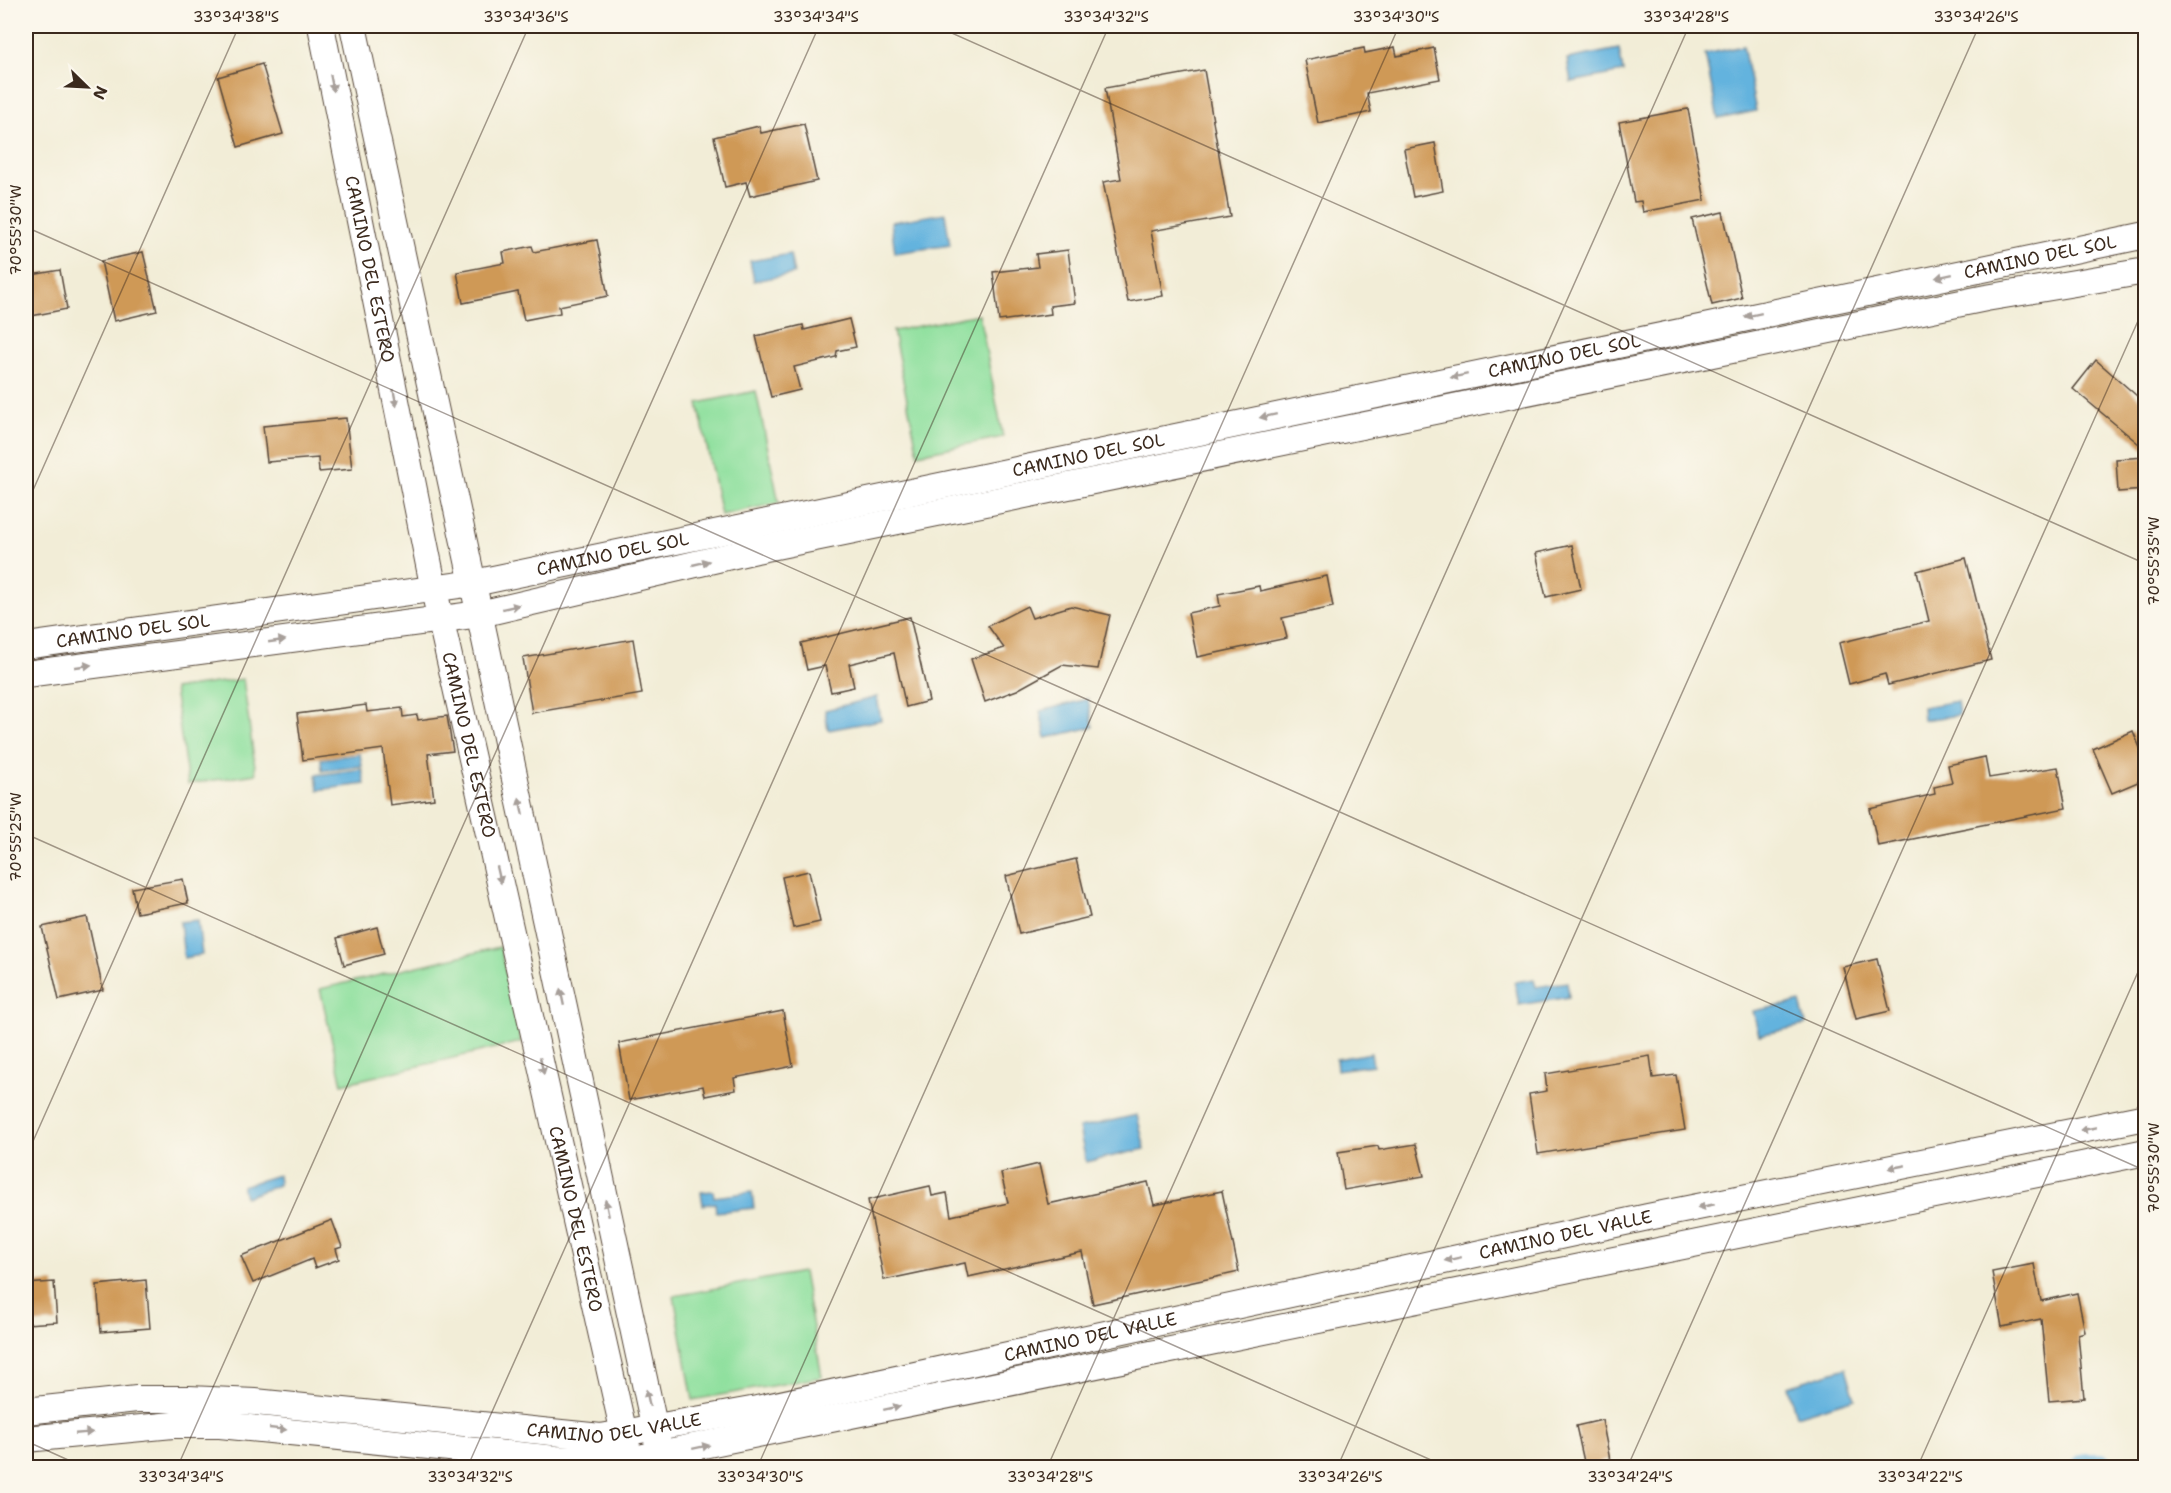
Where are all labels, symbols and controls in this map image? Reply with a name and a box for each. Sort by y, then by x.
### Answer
text: 33°34'38"S [193,7,279,27]
text: 33°34'36"S [483,7,569,27]
text: 33°34'34"S [773,7,859,27]
text: 33°34'32"S [1063,7,1149,27]
text: 33°34'30"S [1353,7,1439,27]
text: 33°34'28"S [1643,7,1729,27]
text: 33°34'26"S [1933,7,2019,27]
north arrow [57,57,117,117]
one-way arrow [328,74,337,93]
text: N [88,83,112,103]
street label: CAMINO DEL ESTERO [339,174,400,365]
text: 70°55'30"W [6,184,26,276]
street label: CAMINO DEL SOL [1962,229,2118,285]
one-way arrow [1934,272,1953,281]
one-way arrow [1743,311,1762,320]
street label: CAMINO DEL SOL [1486,329,1643,384]
one-way arrow [1450,372,1469,381]
one-way arrow [391,388,400,407]
one-way arrow [1259,411,1278,421]
street label: CAMINO DEL SOL [1010,428,1167,483]
text: 70°55'35"W [2144,516,2164,606]
street label: CAMINO DEL SOL [534,527,691,582]
one-way arrow [692,558,711,567]
one-way arrow [502,602,521,612]
street label: CAMINO DEL SOL [54,608,211,654]
one-way arrow [267,636,286,645]
street label: CAMINO DEL ESTERO [436,649,501,840]
one-way arrow [74,662,93,671]
text: 70°55'25"W [6,792,26,882]
one-way arrow [516,797,526,815]
one-way arrow [495,866,504,885]
one-way arrow [557,987,566,1006]
one-way arrow [538,1056,547,1075]
text: 70°55'30"W [2144,1122,2164,1214]
street label: CAMINO DEL ESTERO [543,1124,608,1314]
one-way arrow [2079,1125,2098,1134]
one-way arrow [1888,1163,1906,1173]
one-way arrow [602,1198,612,1217]
one-way arrow [1696,1202,1715,1211]
street label: CAMINO DEL VALLE [1477,1204,1654,1265]
one-way arrow [1444,1255,1463,1264]
street label: CAMINO DEL VALLE [1002,1307,1179,1367]
one-way arrow [643,1389,652,1408]
one-way arrow [883,1403,902,1412]
street label: CAMINO DEL VALLE [525,1407,703,1449]
one-way arrow [269,1424,288,1434]
one-way arrow [74,1428,93,1438]
one-way arrow [692,1442,711,1451]
text: 33°34'34"S [138,1467,224,1487]
text: 33°34'32"S [427,1467,513,1487]
text: 33°34'30"S [717,1467,803,1487]
text: 33°34'28"S [1007,1467,1093,1487]
text: 33°34'26"S [1297,1467,1383,1487]
text: 33°34'24"S [1587,1467,1673,1487]
text: 33°34'22"S [1877,1467,1963,1487]

